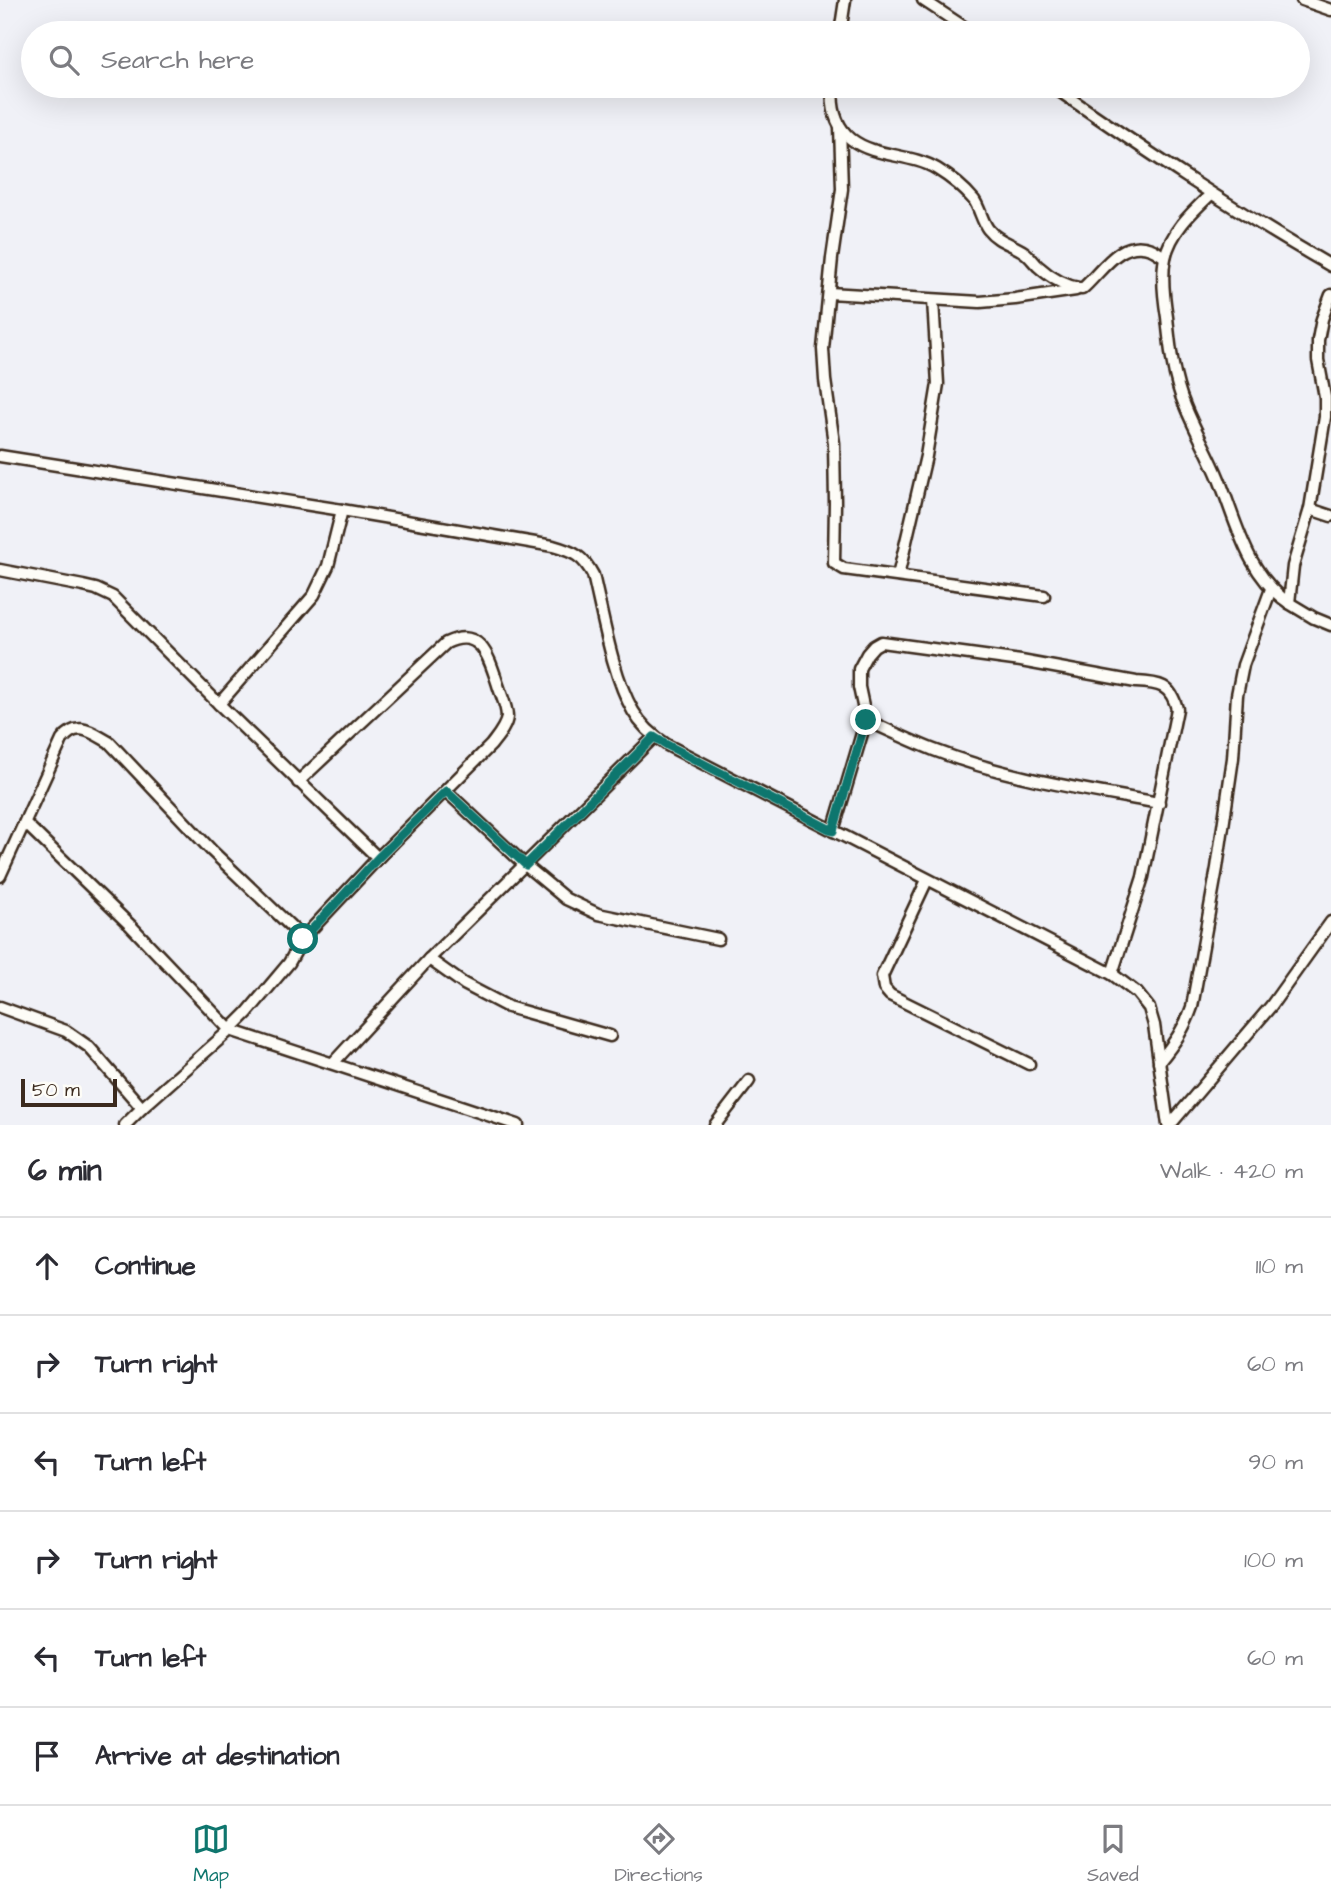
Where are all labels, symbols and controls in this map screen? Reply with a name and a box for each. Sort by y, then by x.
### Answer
search box [21,21,1310,98]
icon: search [45,41,83,79]
text: Search here [101,42,254,78]
route end [850,704,881,735]
route start [287,923,318,954]
scale bar [21,1076,117,1108]
text: 50 m [32,1077,80,1104]
text: 6 min [28,1150,102,1192]
text: Walk · 420 m [1160,1155,1303,1187]
icon: ahead [28,1247,66,1285]
text: Continue [95,1248,196,1284]
text: 110 m [1255,1250,1303,1282]
icon: right [28,1345,66,1383]
text: Turn right [95,1346,217,1382]
text: 60 m [1247,1348,1303,1380]
icon: left [28,1443,66,1481]
text: Turn left [95,1444,206,1480]
text: 90 m [1248,1446,1303,1478]
icon: right [28,1541,66,1579]
text: Turn right [95,1542,217,1578]
text: 100 m [1244,1544,1303,1576]
icon: left [28,1639,66,1677]
text: Turn left [95,1640,206,1676]
text: 60 m [1247,1642,1303,1674]
icon: arrive [28,1737,66,1775]
text: Arrive at destination [95,1738,340,1774]
tab: Map [192,1820,230,1889]
tab: Directions [614,1820,703,1889]
tab: Saved [1087,1820,1139,1889]

